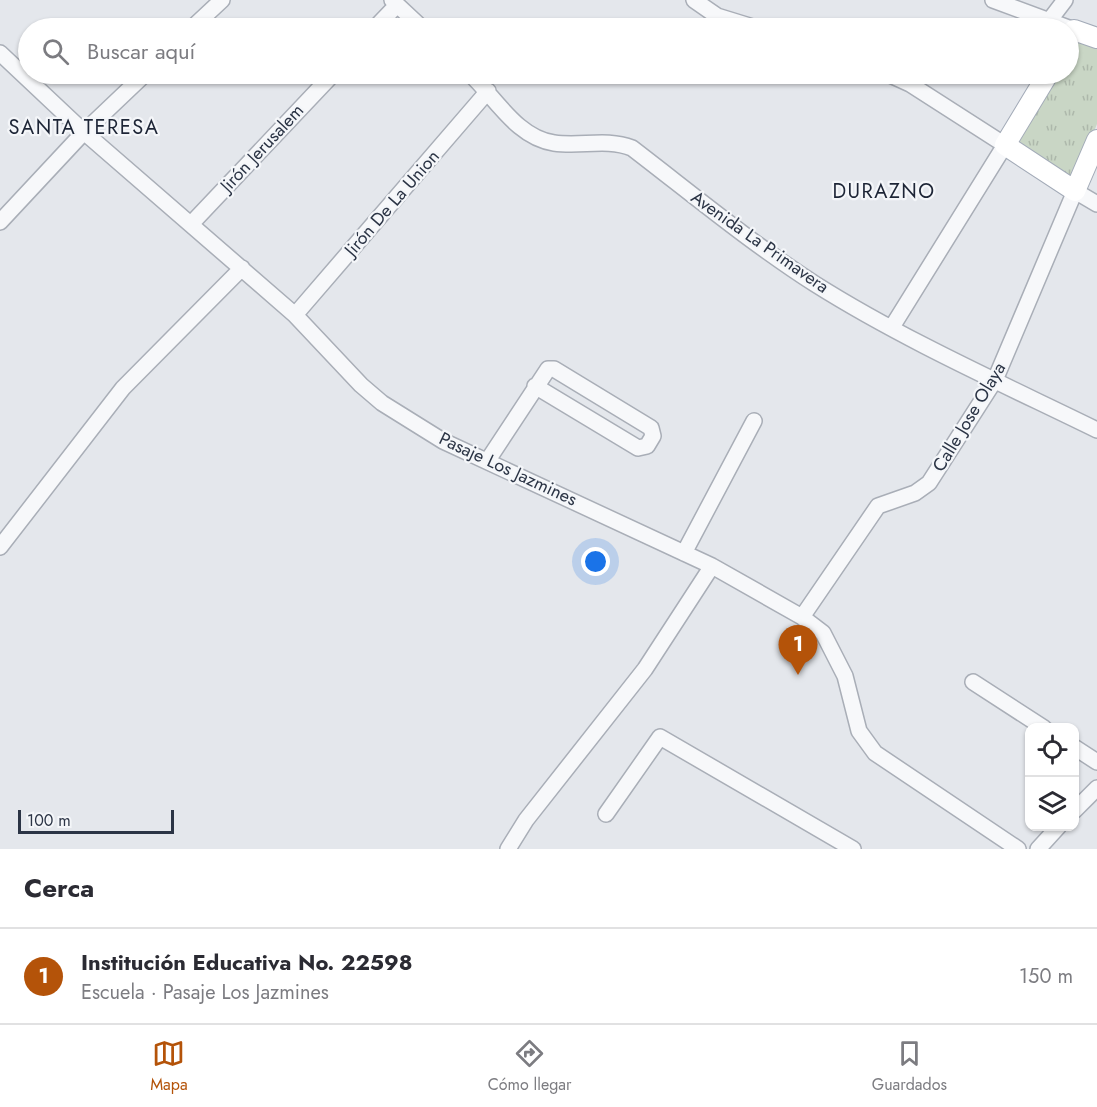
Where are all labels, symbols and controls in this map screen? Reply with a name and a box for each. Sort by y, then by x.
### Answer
search box [18,18,1079,84]
icon: search [39,35,72,68]
text: Buscar aquí [87,35,195,67]
street label: Jirón Jerusalem [213,98,310,199]
district label: SANTA TERESA [9,113,159,142]
street label: Jirón De La Union [337,144,446,263]
district label: DURAZNO [832,177,936,206]
street label: Avenida La Primavera [686,185,834,299]
street label: Calle Jose Olaya [926,357,1012,477]
street label: Pasaje Los Jazmines [435,426,581,512]
your location [581,547,610,576]
pin: 1 [778,626,818,675]
map controls [1025,723,1079,831]
button: locate [1025,723,1079,777]
button: layers [1025,777,1079,831]
scale bar [18,807,174,834]
text: 100 m [27,809,71,832]
text: Cerca [24,869,94,907]
text: Institución Educativa No. 22598 [81,946,413,978]
text: 1 [38,962,49,991]
text: 150 m [1019,962,1073,991]
text: Escuela · Pasaje Los Jazmines [81,978,329,1007]
tab: Mapa [150,1037,188,1096]
tab: Cómo llegar [488,1037,571,1096]
tab: Guardados [872,1037,947,1096]

